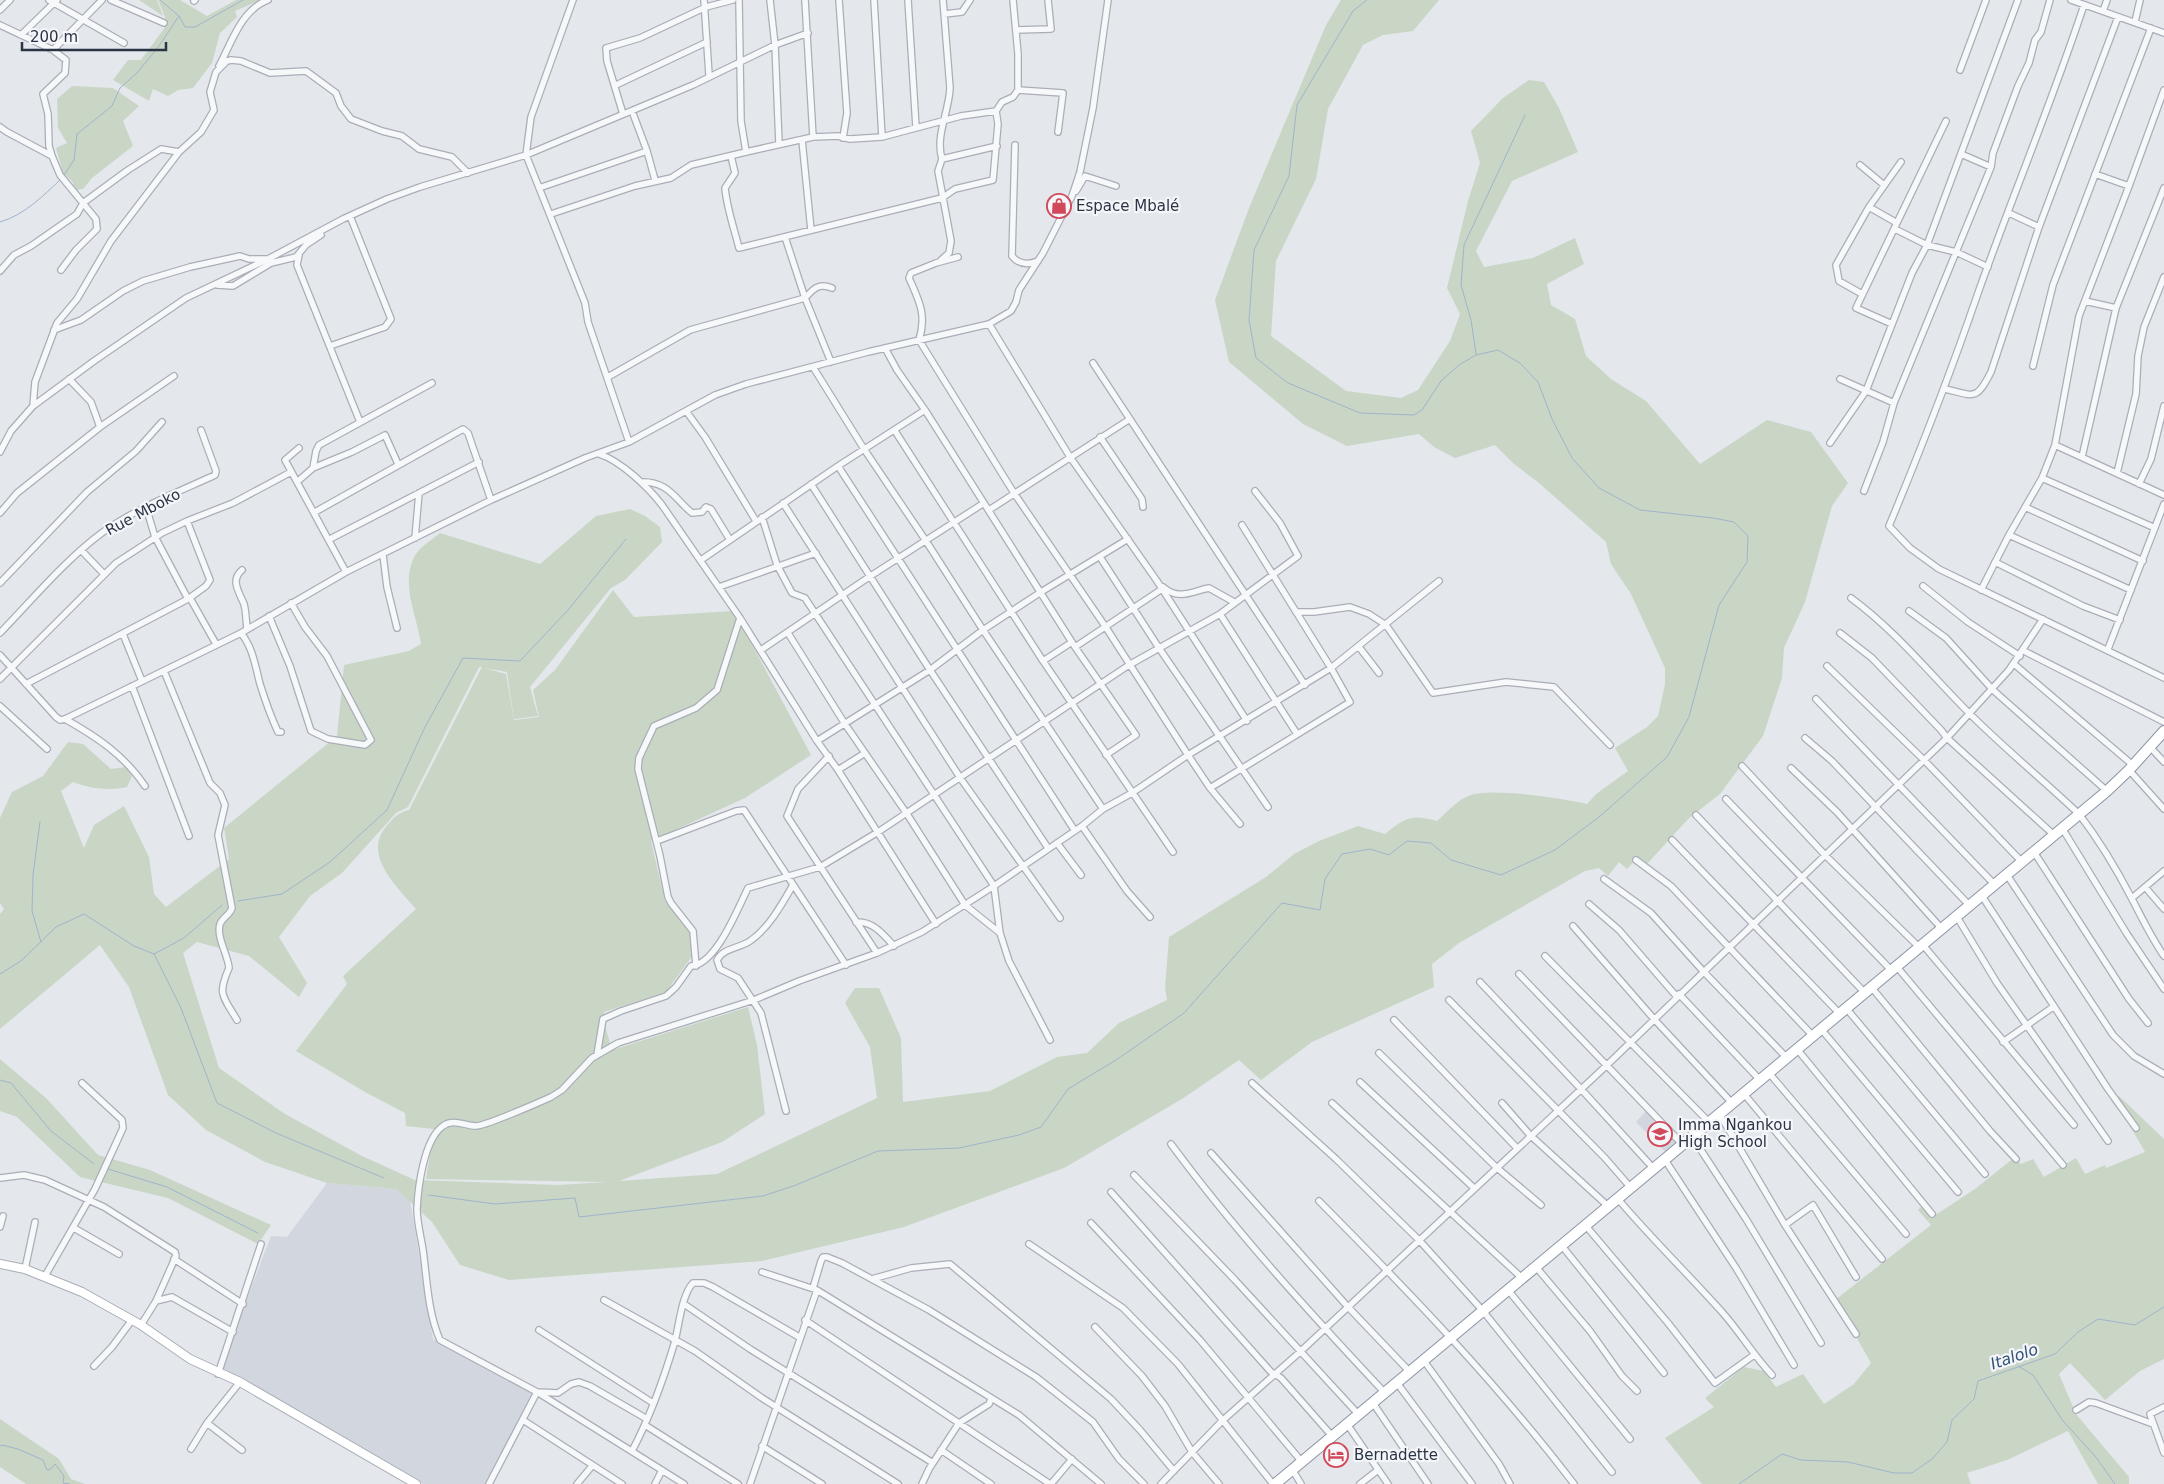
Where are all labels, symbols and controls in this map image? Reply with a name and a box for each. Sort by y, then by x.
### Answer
scale bar [22,20,166,52]
text: 200 m [30,28,78,46]
shop icon: Espace Mbalé [1046,193,1072,219]
place label: Espace Mbalé [1076,197,1179,215]
street label: Rue Mboko [102,485,184,539]
place label: Imma Ngankou High School [1678,1116,1792,1151]
school or university icon: Imma Ngankou High School [1647,1121,1673,1147]
water label: Italolo [1988,1339,2041,1373]
hotel icon: Bernadette [1323,1442,1349,1468]
place label: Bernadette [1354,1446,1438,1464]

